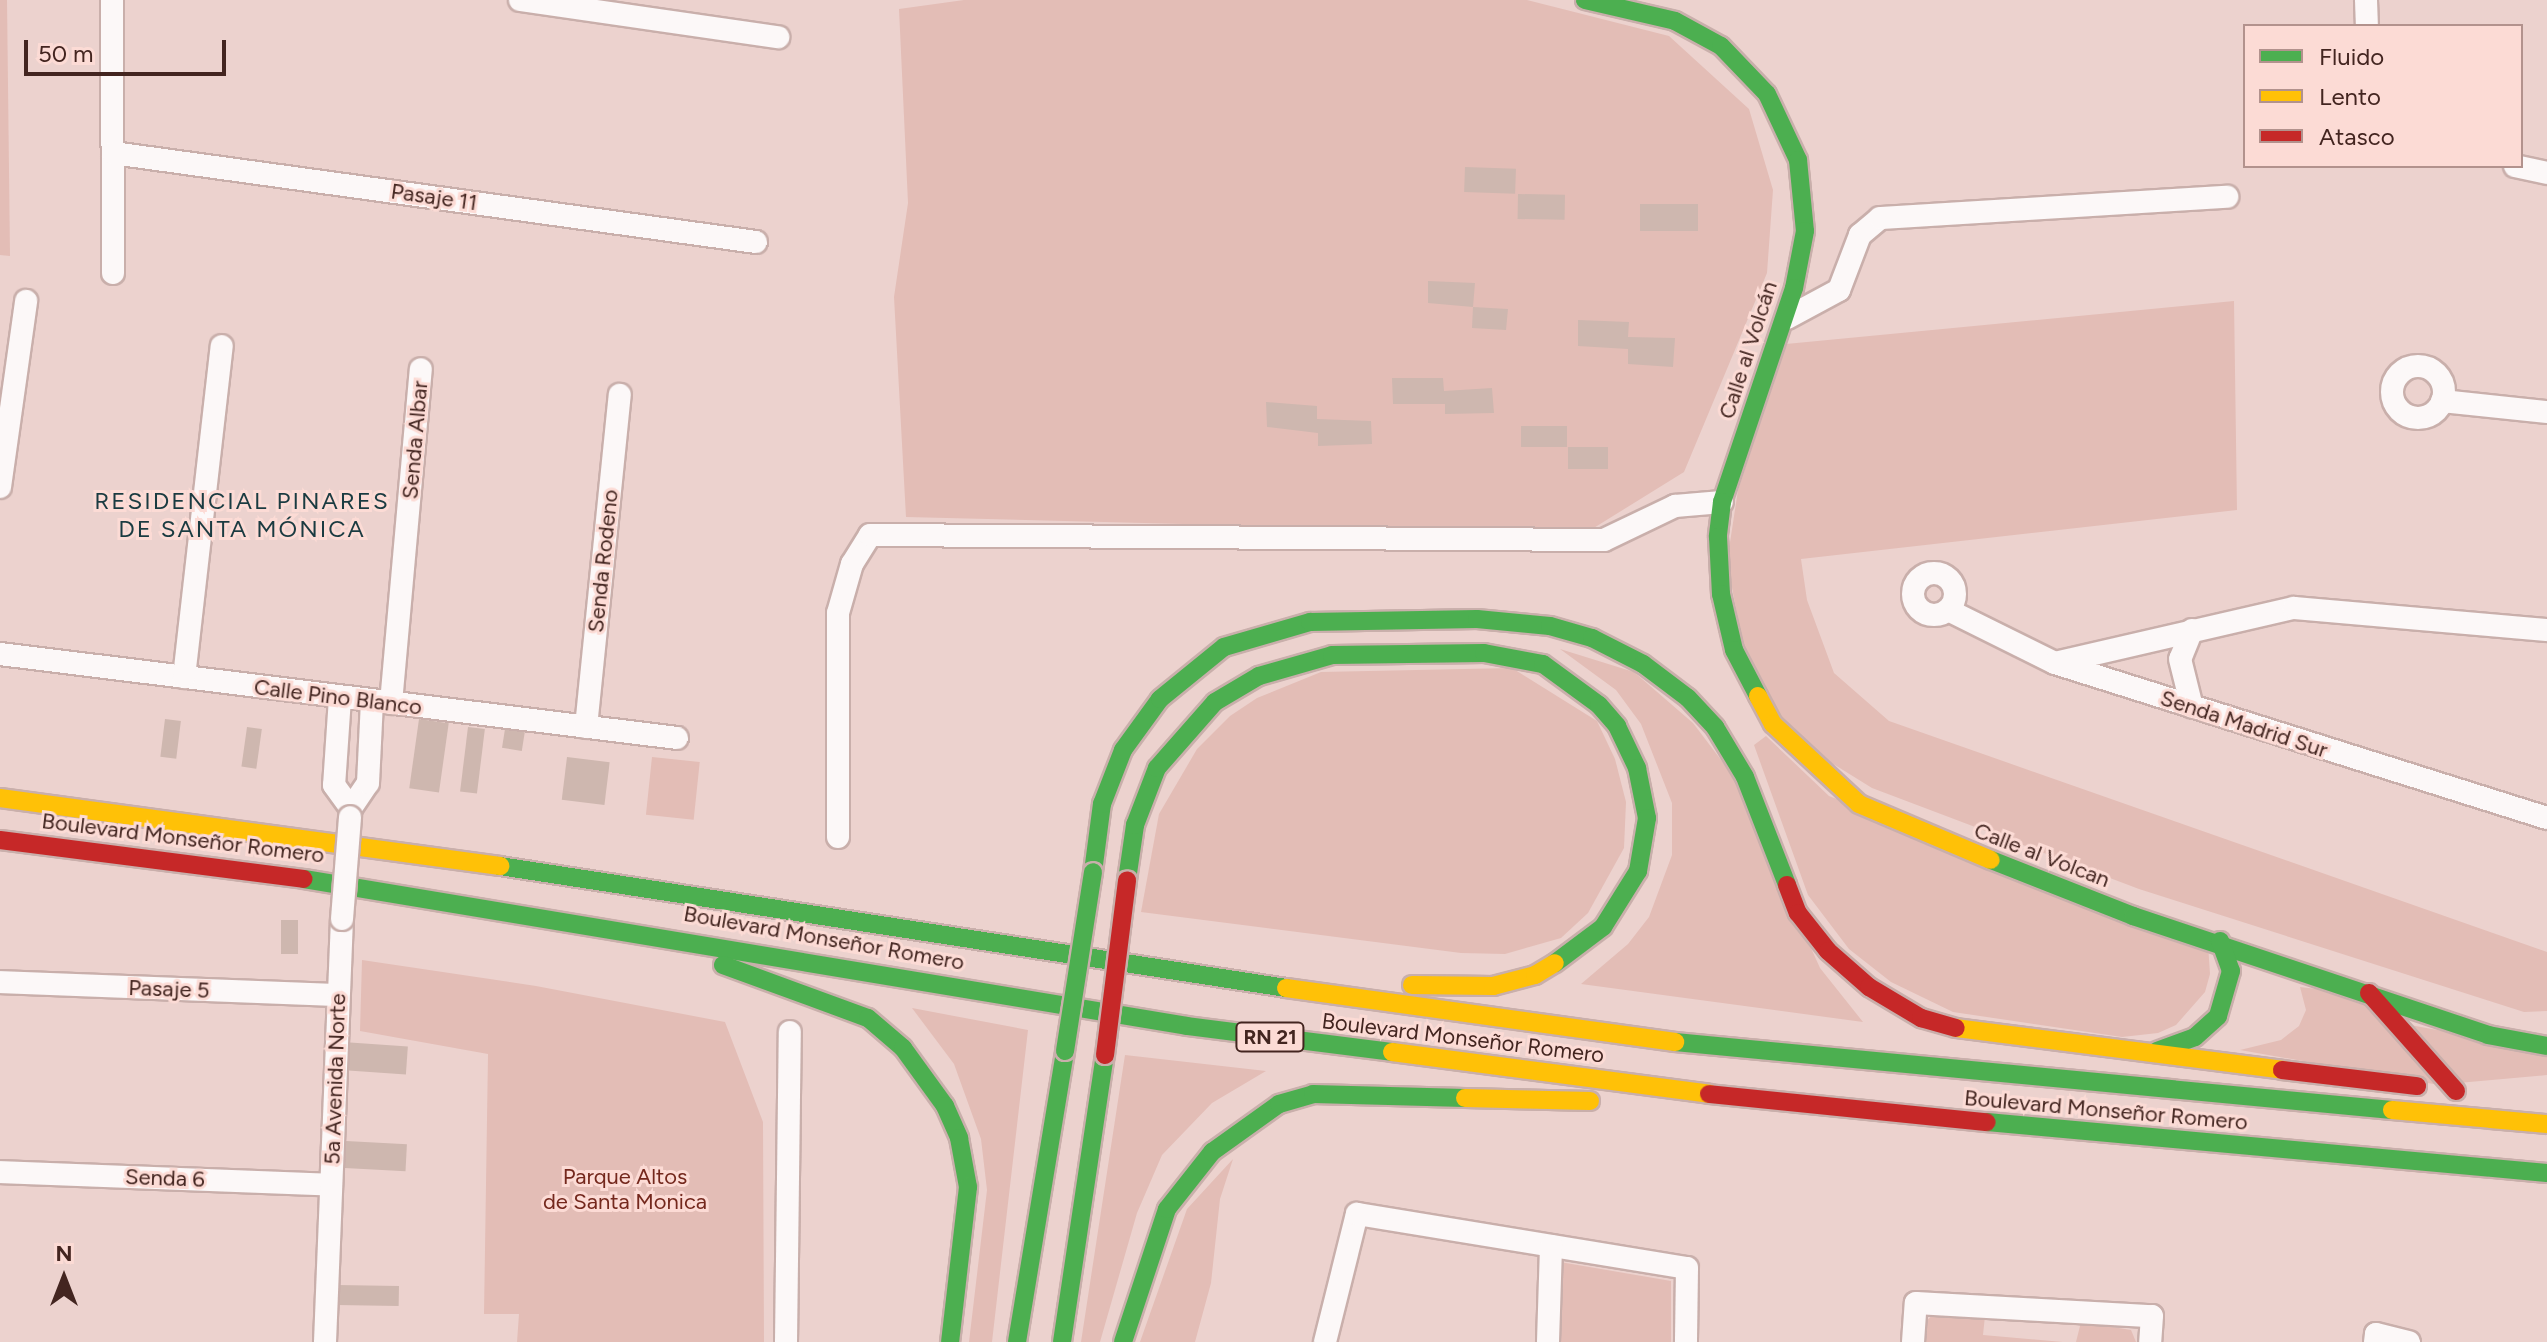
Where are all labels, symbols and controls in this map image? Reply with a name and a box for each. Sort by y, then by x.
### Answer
scale bar [28,24,230,74]
legend [2243,24,2523,168]
text: 50 m [38,39,94,68]
text: Fluido [2319,42,2384,71]
text: Lento [2319,82,2381,111]
text: Atasco [2319,122,2395,151]
street label: Pasaje 11 [389,178,479,216]
street label: Calle al Volcán [1713,278,1783,422]
street label: Senda Albar [397,380,433,500]
district label: RESIDENCIAL PINARES DE SANTA MÓNICA [94,487,390,543]
street label: Senda Rodeno [582,488,624,634]
street label: Calle Pino Blanco [253,674,423,720]
street label: Senda Madrid Sur [2157,685,2331,763]
street label: Boulevard Monseñor Romero [40,808,326,868]
street label: Calle al Volcan [1970,817,2114,893]
street label: Boulevard Monseñor Romero [682,900,966,976]
street label: Pasaje 5 [128,974,210,1004]
street label: 5a Avenida Norte [319,993,351,1165]
street label: Boulevard Monseñor Romero [1320,1008,1606,1068]
road number: RN 21 [1234,1021,1306,1053]
street label: Boulevard Monseñor Romero [1963,1084,2249,1136]
street label: Senda 6 [125,1163,205,1193]
park label: Parque Altos de Santa Monica [543,1163,707,1214]
north arrow [24,1238,104,1318]
text: N [55,1240,73,1267]

